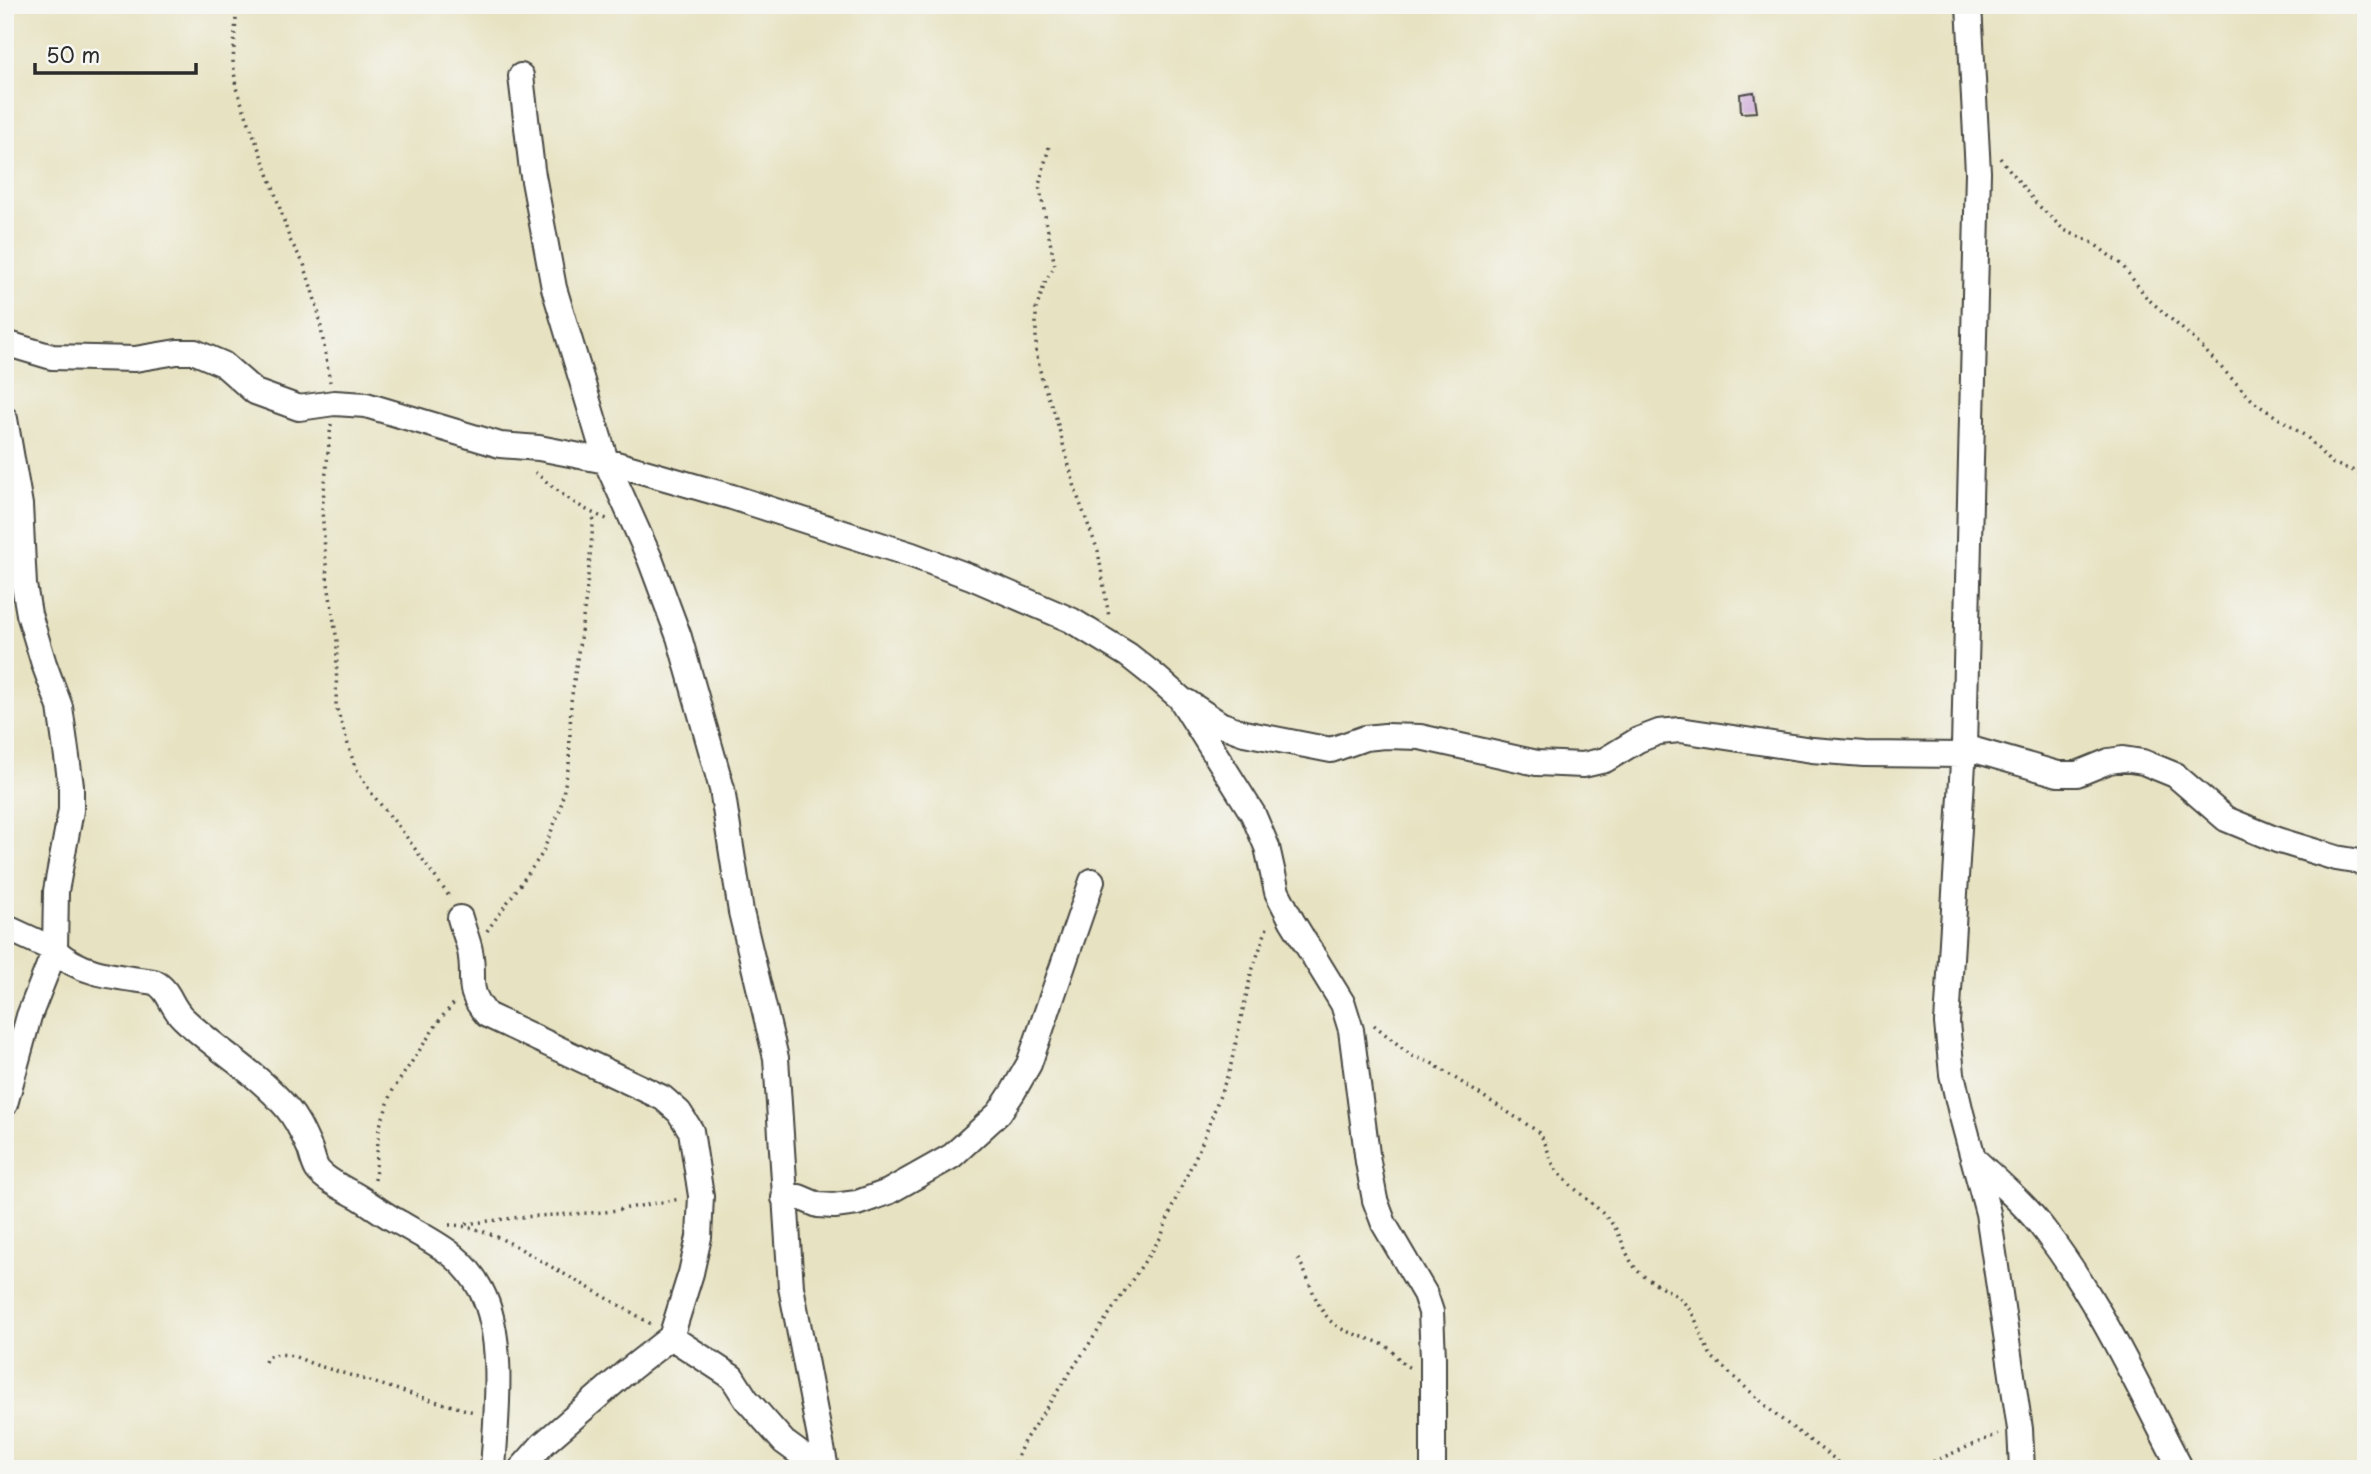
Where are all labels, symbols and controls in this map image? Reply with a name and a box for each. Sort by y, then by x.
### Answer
scale bar [35,32,196,76]
text: 50 m [46,38,100,70]

